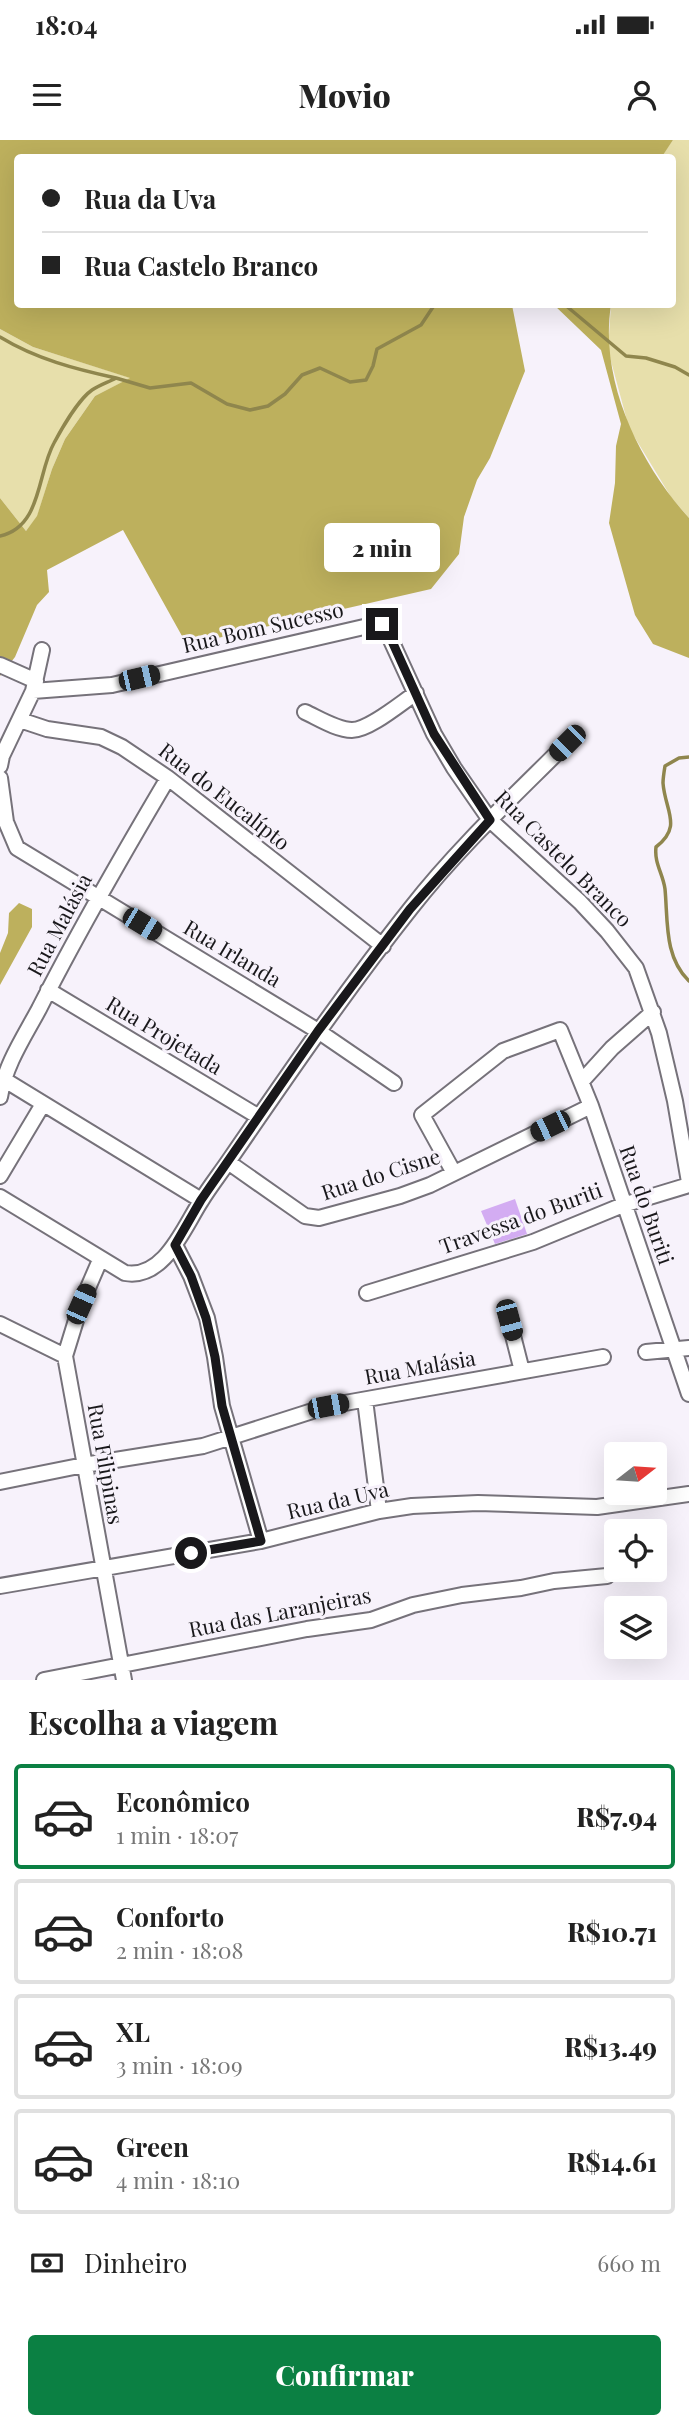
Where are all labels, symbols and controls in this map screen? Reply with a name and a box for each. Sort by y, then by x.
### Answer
text: 18:04 [35,7,97,42]
text: Movio [298,73,391,116]
icon: menu [28,76,66,114]
icon: person [623,76,661,114]
text: Rua da Uva [84,181,216,216]
text: Rua Castelo Branco [84,248,318,283]
callout: 2 min [324,522,440,572]
text: 2 min [352,532,412,563]
street label: Rua Bom Sucesso [179,594,346,658]
route end [366,608,398,640]
car [117,663,162,693]
car [545,721,590,765]
street label: Rua do Eucalípto [154,735,297,855]
street label: Rua Castelo Branco [490,783,639,932]
street label: Rua Malásia [19,867,97,980]
car [119,904,166,944]
street label: Rua Irlanda [179,912,287,993]
street label: Rua Projetada [102,989,229,1080]
car [527,1107,574,1145]
street label: Rua do Cisne [317,1141,443,1205]
street label: Rua do Buriti [614,1141,681,1268]
street label: Travessa do Buriti [435,1175,605,1260]
car [63,1281,100,1327]
car [494,1297,525,1343]
street label: Rua Malásia [362,1342,478,1390]
car [306,1392,351,1420]
street label: Rua Filipinas [83,1401,131,1526]
north arrow [604,1442,667,1505]
map controls [604,1442,667,1659]
street label: Rua da Uva [284,1474,392,1524]
button: locate [604,1519,667,1582]
route start [175,1537,207,1569]
street label: Rua das Laranjeiras [186,1580,373,1642]
button: layers [604,1596,667,1659]
text: Escolha a viagem [28,1700,278,1743]
text: Econômico [116,1784,250,1819]
icon: car [32,1785,95,1848]
text: R$7.94 [576,1799,657,1834]
text: 1 min · 18:07 [116,1819,238,1850]
text: Conforto [116,1899,224,1934]
icon: car [32,1900,95,1963]
text: R$10.71 [567,1914,657,1949]
text: 2 min · 18:08 [116,1934,244,1965]
text: XL [116,2014,150,2049]
icon: car [32,2015,95,2078]
text: R$13.49 [564,2029,657,2064]
text: 3 min · 18:09 [116,2049,243,2080]
text: Green [116,2129,189,2164]
icon: car [32,2130,95,2193]
text: R$14.61 [567,2144,657,2179]
text: 4 min · 18:10 [116,2164,240,2195]
icon: cash [28,2244,66,2282]
text: Dinheiro [84,2245,187,2280]
text: 660 m [597,2247,661,2278]
button: Confirmar [28,2335,661,2415]

